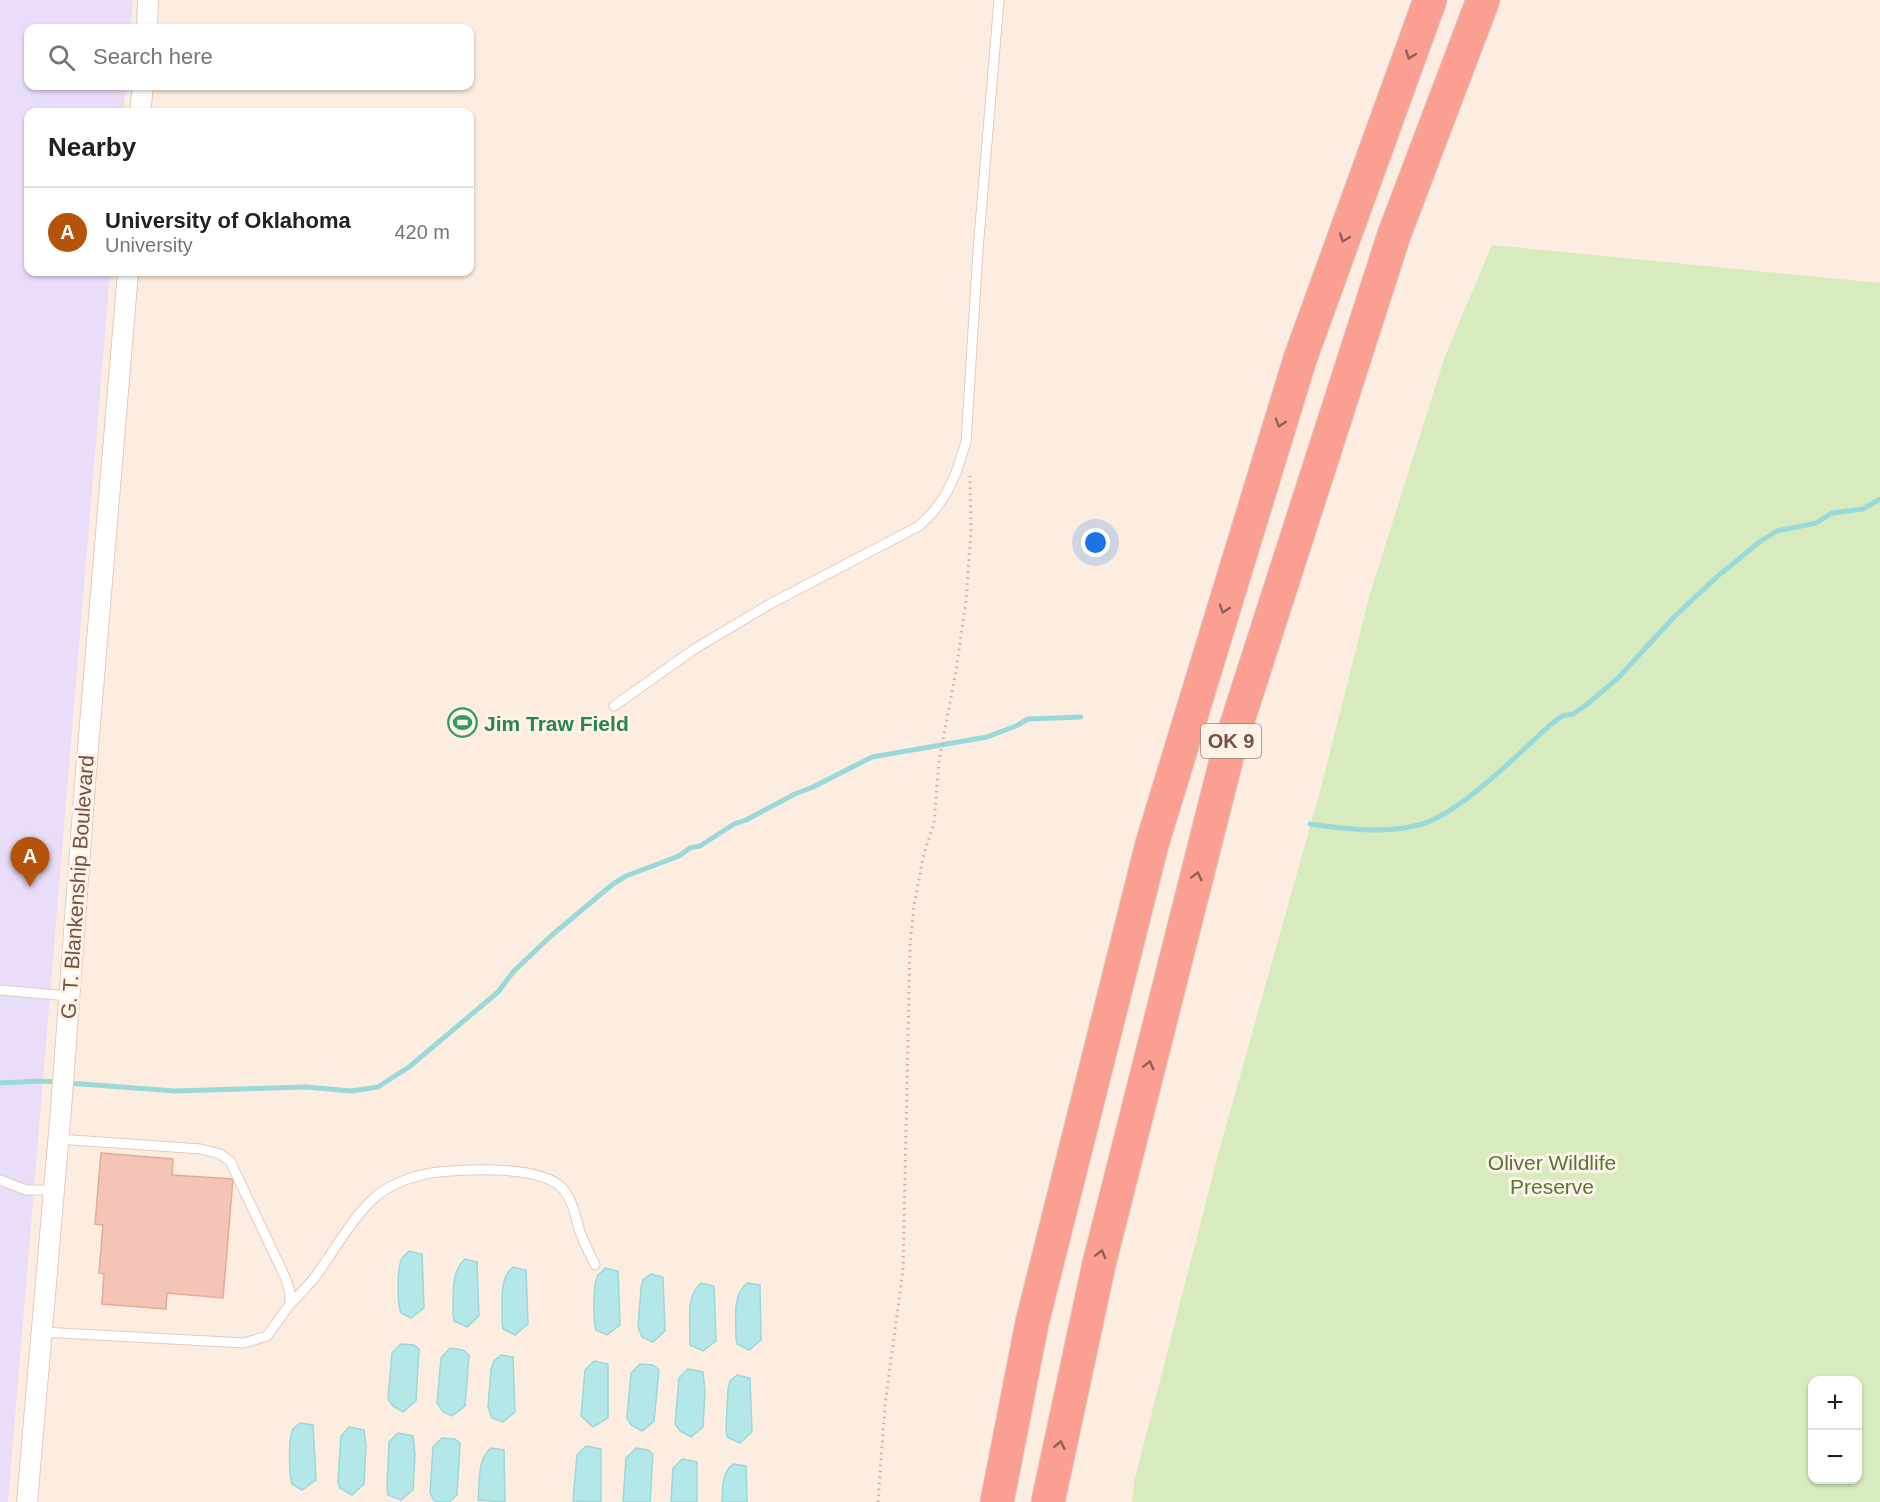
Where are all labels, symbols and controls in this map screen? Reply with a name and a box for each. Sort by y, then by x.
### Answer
search box [24,24,474,90]
icon: search [45,41,78,74]
text: Search here [93,44,213,69]
one-way arrow [1405,49,1418,60]
text: Nearby [48,132,136,162]
text: University of Oklahoma [105,208,351,233]
text: A [60,221,75,243]
text: 420 m [394,221,450,243]
one-way arrow [1338,232,1351,243]
text: University [105,234,193,256]
one-way arrow [1275,417,1287,427]
your location [1081,528,1110,557]
one-way arrow [1219,603,1231,614]
sports icon: Jim Traw Field [447,707,479,739]
place label: Jim Traw Field [484,712,629,735]
road number: OK 9 [1201,724,1261,758]
street label: G. T. Blankenship Boulevard [56,754,98,1020]
pin: A [10,838,50,887]
one-way arrow [1189,871,1202,881]
one-way arrow [1141,1060,1154,1070]
park label: Oliver Wildlife Preserve [1488,1151,1616,1198]
one-way arrow [1094,1249,1106,1260]
map controls [1808,1376,1862,1484]
button: + [1808,1376,1862,1430]
button: − [1808,1430,1862,1484]
one-way arrow [1053,1440,1066,1450]

